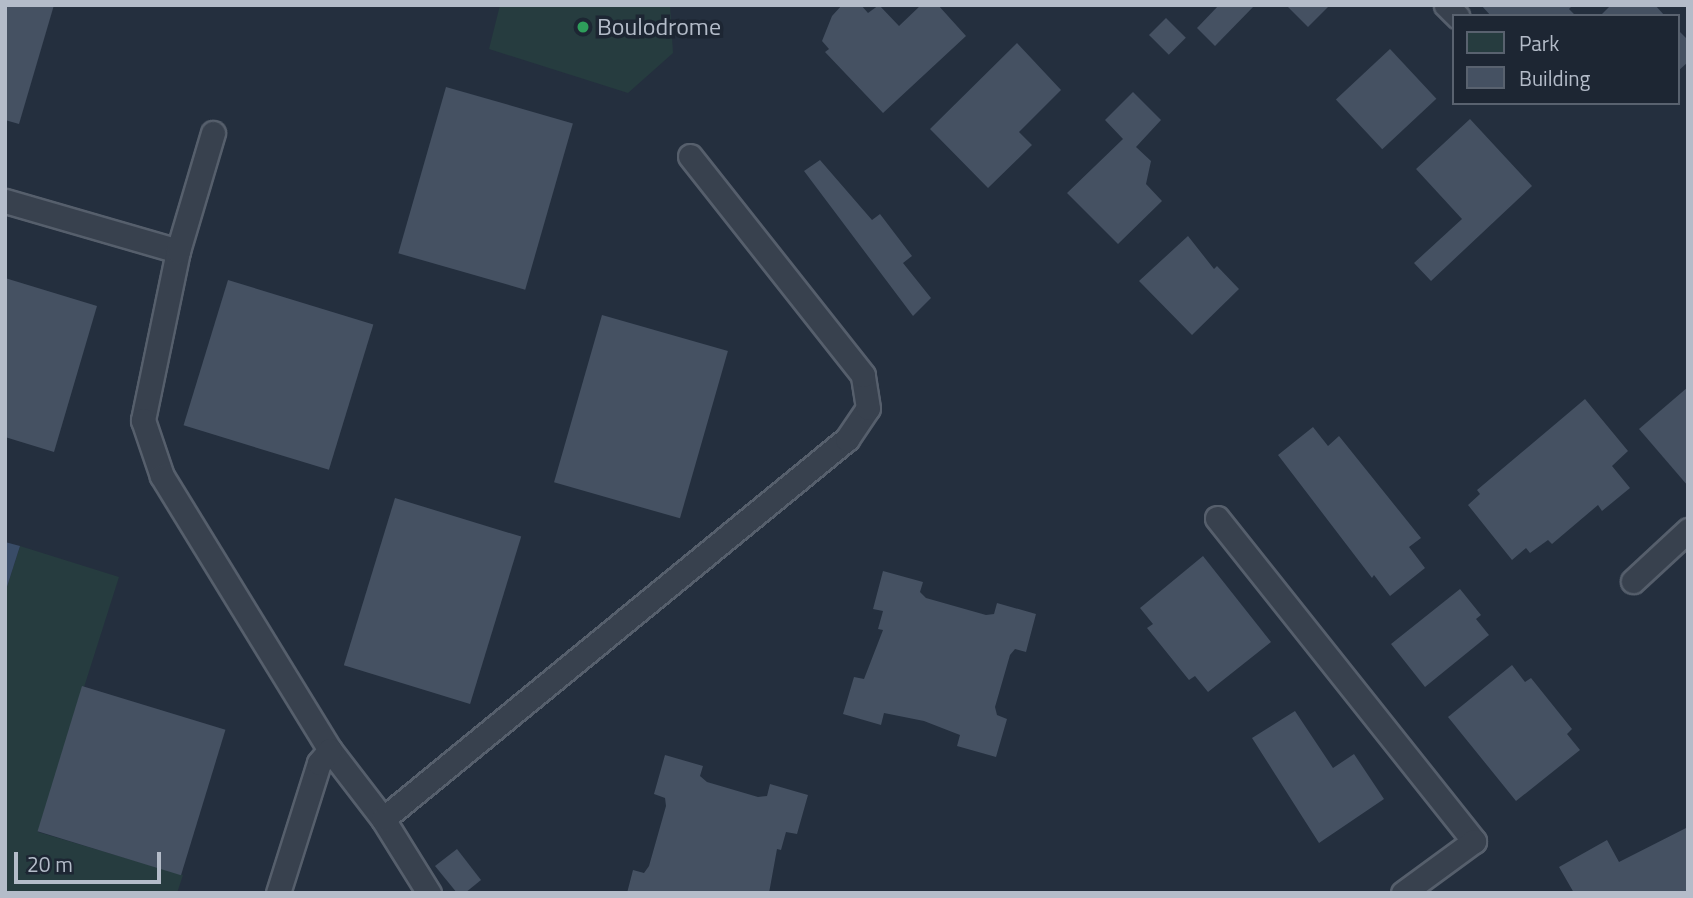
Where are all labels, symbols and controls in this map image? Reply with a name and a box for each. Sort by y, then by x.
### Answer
place label: Boulodrome [597,13,721,41]
legend [1452,14,1679,105]
marker: Boulodrome [575,19,591,35]
text: Park [1519,27,1559,59]
text: Building [1519,62,1590,94]
scale bar [18,838,164,882]
text: 20 m [27,848,73,880]

